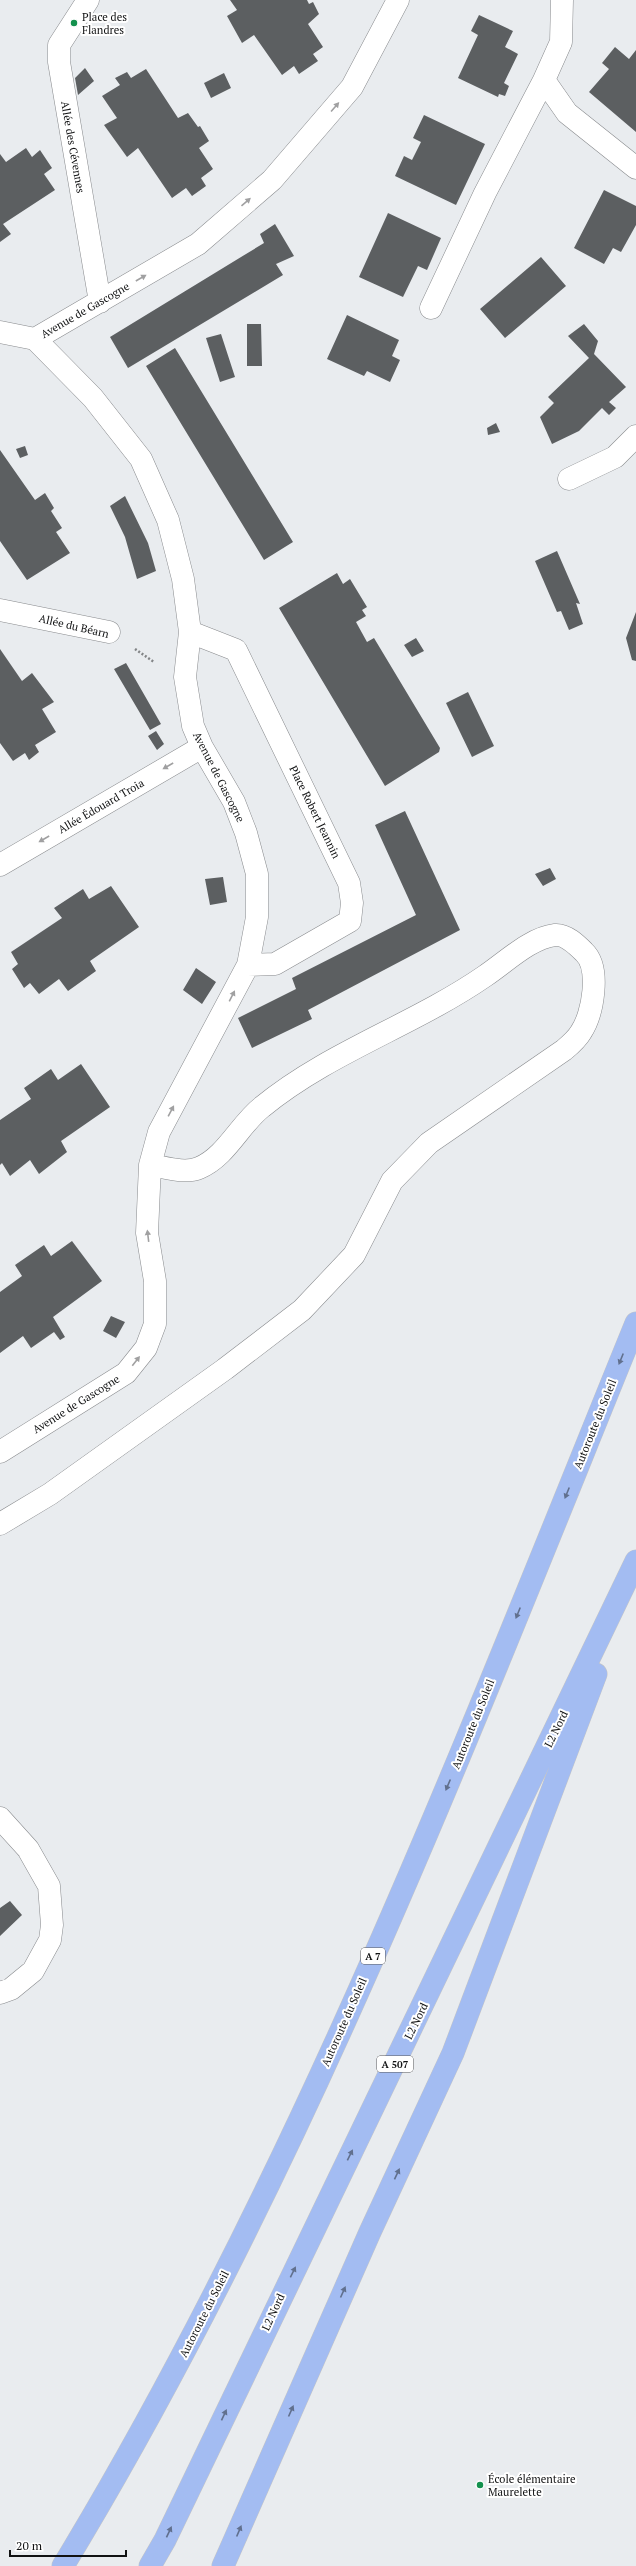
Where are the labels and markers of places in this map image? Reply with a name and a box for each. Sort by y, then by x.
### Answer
place label: Place des Flandres [82,10,127,37]
marker: Place des Flandres [69,18,79,28]
place label: École élémentaire Maurelette [488,2472,576,2499]
marker: École élémentaire Maurelette [475,2480,485,2490]

